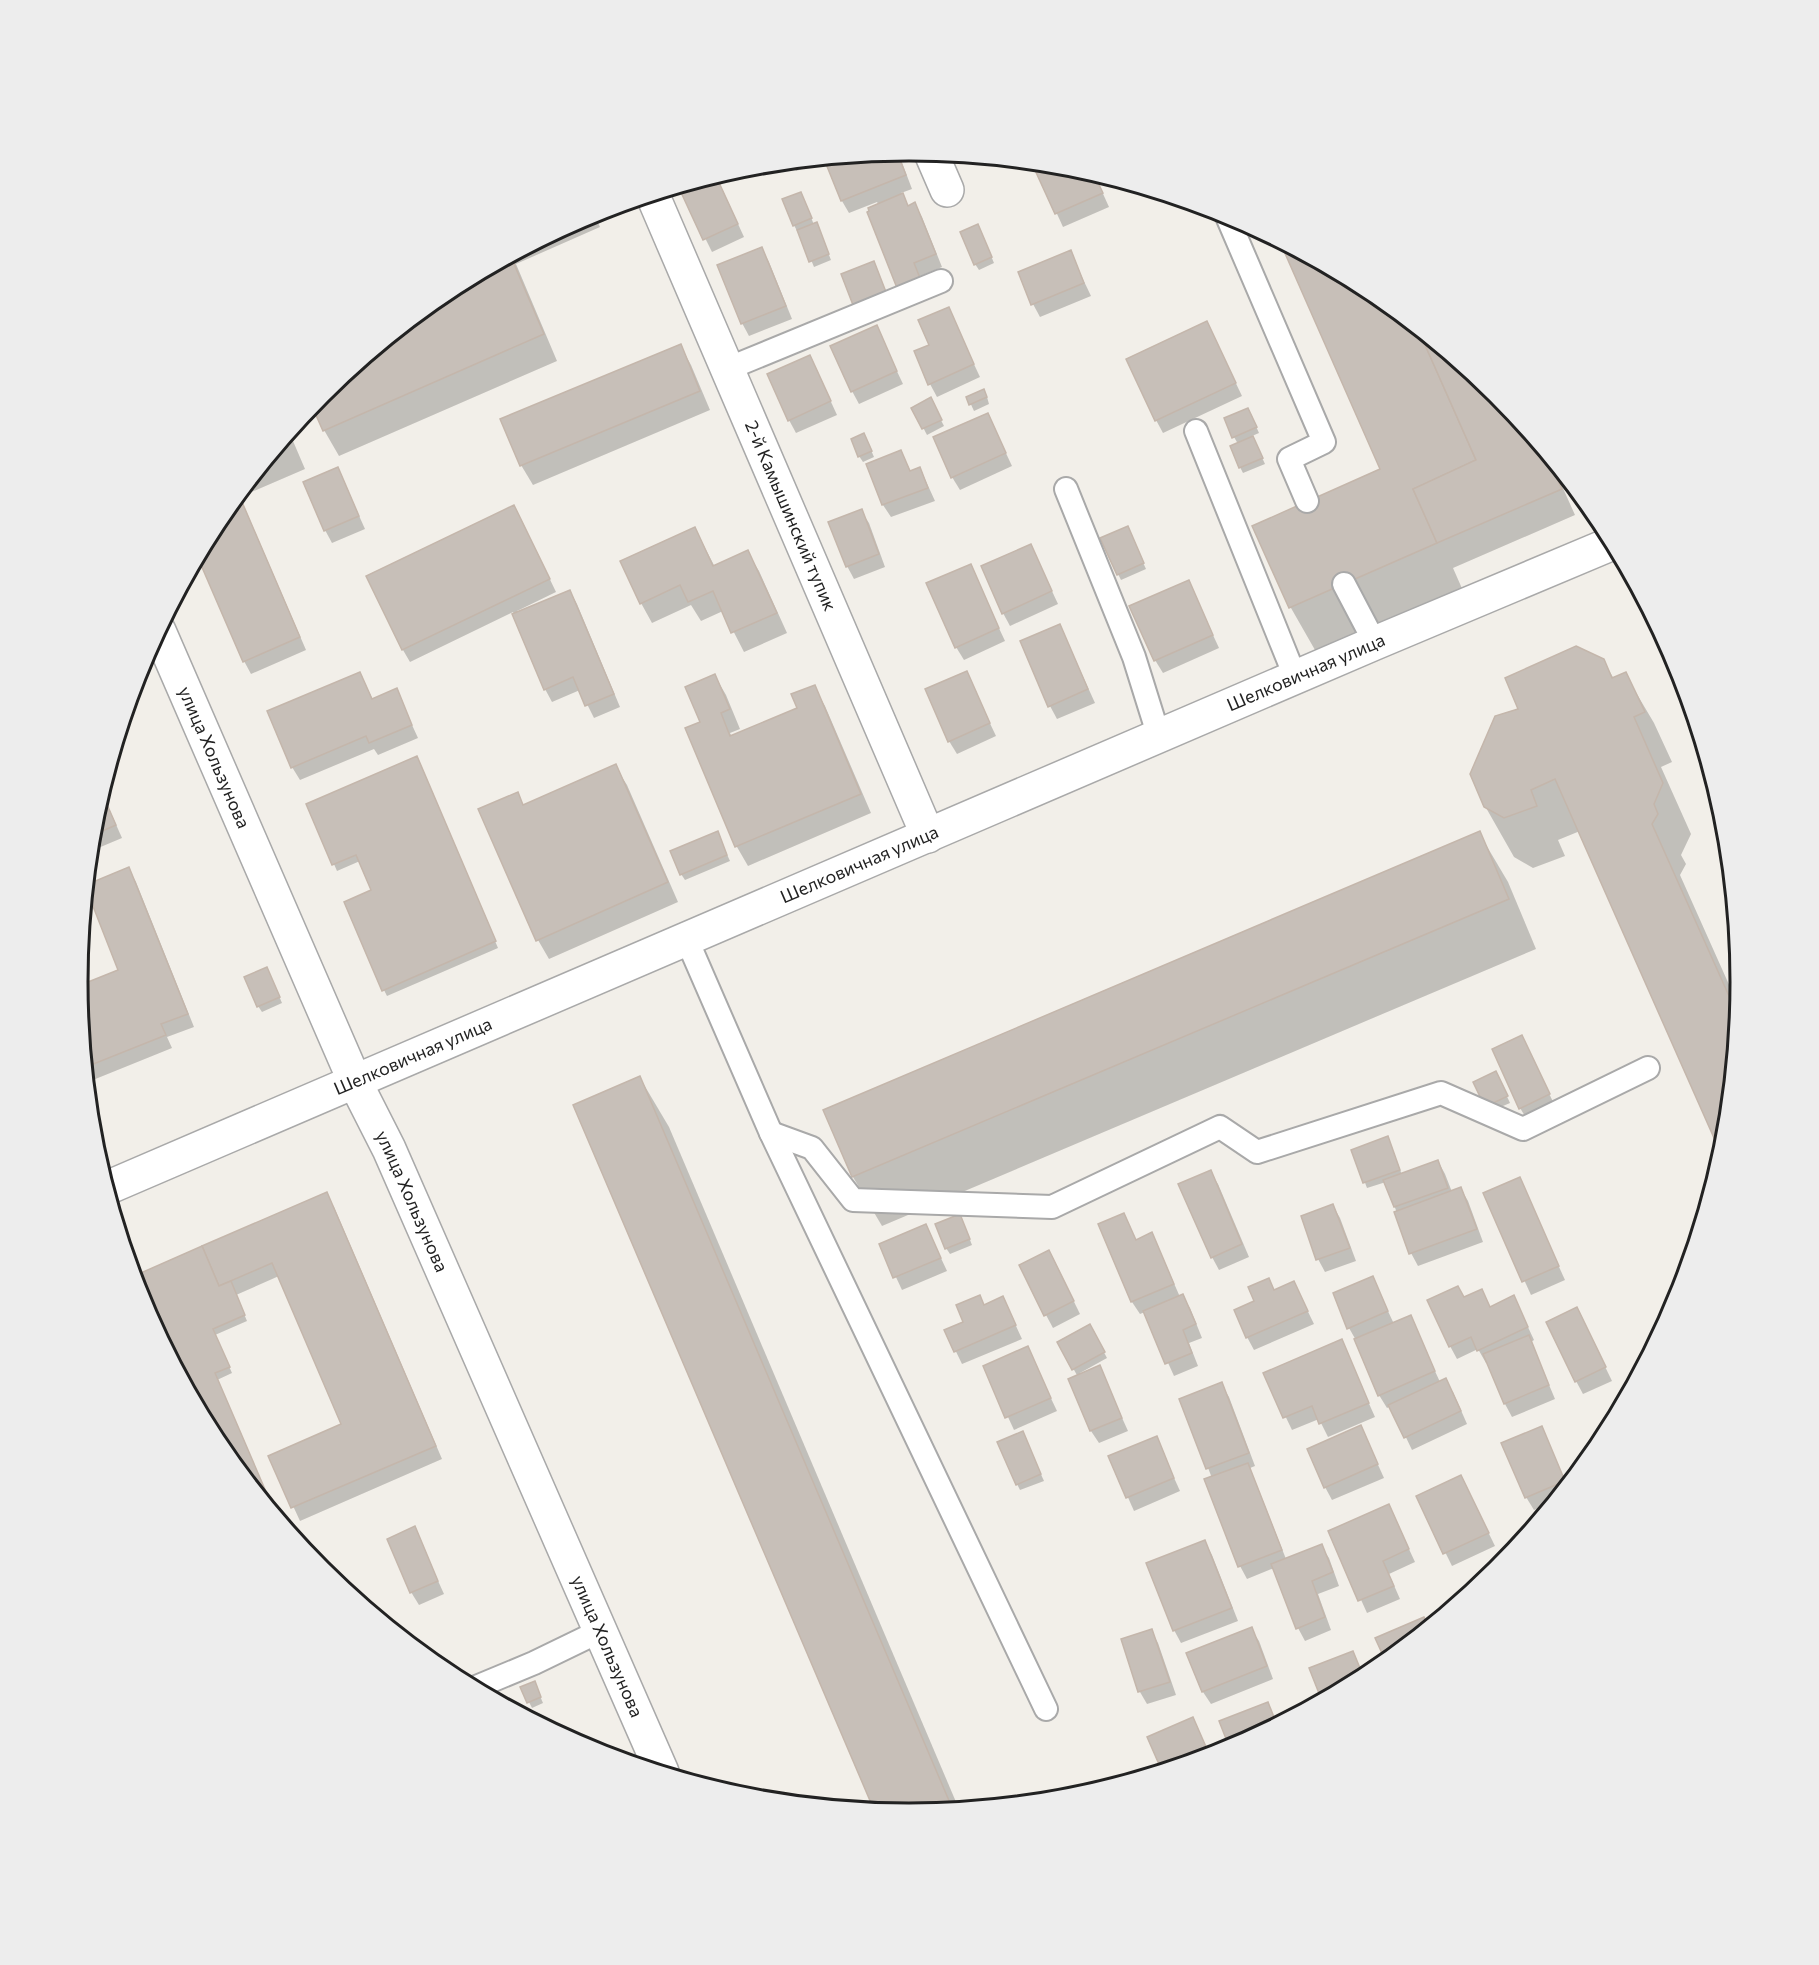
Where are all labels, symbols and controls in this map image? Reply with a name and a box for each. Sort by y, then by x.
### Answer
street label: 2-й Камышинский тупик [741,417,842,614]
street label: Шелковичная улица [1223,628,1388,715]
street label: улица Хользунова [174,683,255,831]
street label: Шелковичная улица [777,820,941,907]
street label: Шелковичная улица [330,1012,495,1099]
street label: улица Хользунова [371,1127,454,1275]
street label: улица Хользунова [567,1572,649,1720]

